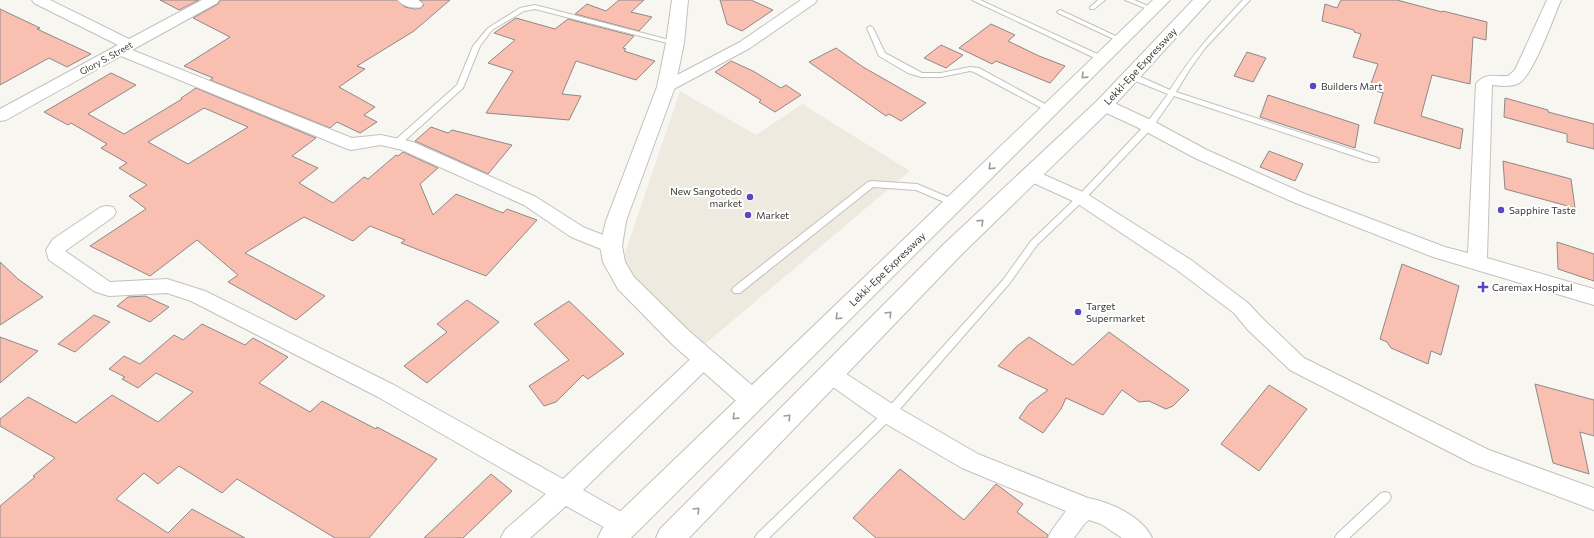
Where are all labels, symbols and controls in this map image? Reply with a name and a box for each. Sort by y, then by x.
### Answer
street label: Lekki-Epe Expressway [1101,25,1179,107]
street label: Glory S. Street [78,39,135,77]
one-way arrow [1081,71,1089,79]
place label: Builders Mart [1321,80,1382,92]
marker: Builders Mart [1308,81,1318,91]
one-way arrow [988,162,996,170]
place label: New Sangotedo market [670,185,742,209]
marker: New Sangotedo market [745,192,755,202]
place label: Sapphire Taste [1509,204,1576,216]
marker: Sapphire Taste [1496,205,1506,215]
place label: Market [756,209,789,221]
marker: Market [743,210,753,220]
one-way arrow [976,220,984,227]
street label: Lekki-Epe Expressway [846,230,928,308]
marker: Caremax Hospital [1477,281,1489,293]
place label: Caremax Hospital [1492,281,1573,293]
place label: Target Supermarket [1086,300,1145,324]
marker: Target Supermarket [1073,307,1083,317]
one-way arrow [884,311,892,319]
one-way arrow [835,312,843,320]
one-way arrow [732,412,740,420]
one-way arrow [783,414,791,422]
one-way arrow [692,507,700,515]

